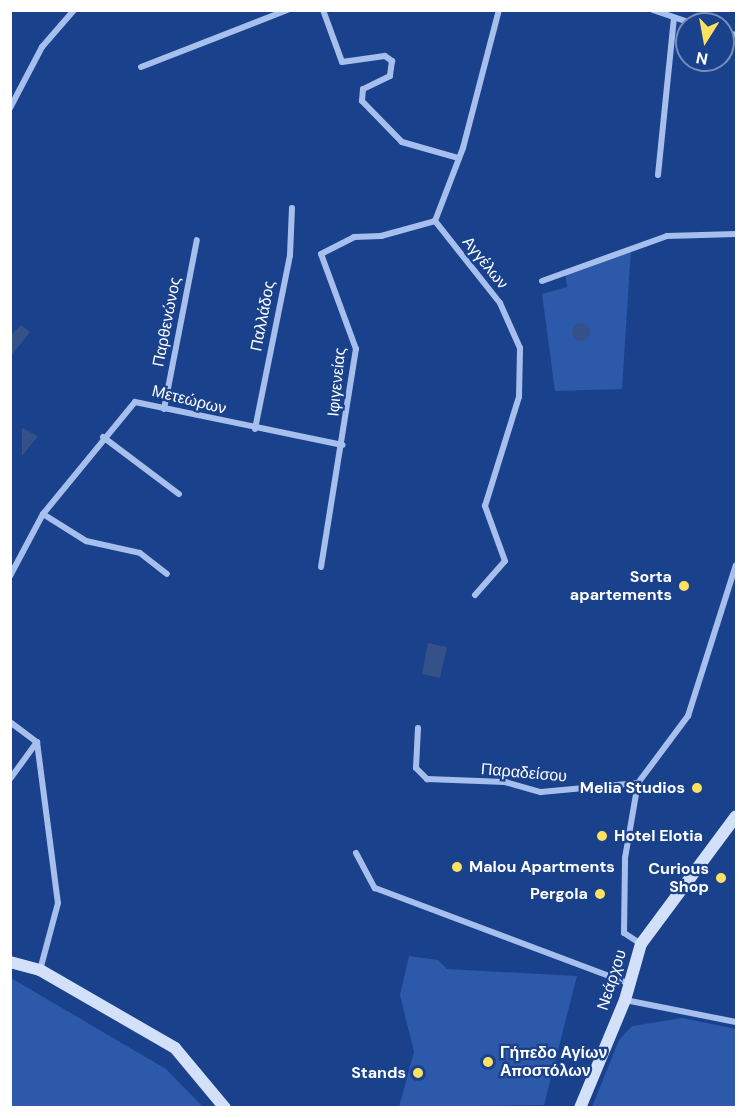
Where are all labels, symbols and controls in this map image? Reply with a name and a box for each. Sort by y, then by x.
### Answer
north arrow [675,12,735,72]
text: N [694,47,710,70]
street label: Αγγέλων [458,233,512,293]
street label: Παρθενώνος [149,275,185,369]
street label: Παλλάδος [247,279,279,353]
street label: Ιφιγενείας [324,347,350,417]
street label: Μετεώρων [150,381,228,419]
place label: Sorta apartements [570,567,672,605]
marker: Sorta apartements [677,579,691,593]
street label: Παραδείσου [480,760,568,786]
place label: Melia Studios [580,778,685,798]
marker: Melia Studios [690,781,704,795]
place label: Hotel Elotia [614,826,703,846]
marker: Hotel Elotia [595,829,609,843]
place label: Malou Apartments [469,857,615,877]
place label: Curious Shop [648,859,709,897]
marker: Malou Apartments [450,860,464,874]
marker: Curious Shop [714,871,728,885]
place label: Pergola [530,884,588,904]
marker: Pergola [593,887,607,901]
street label: Νεάρχου [593,947,631,1013]
place label: Γήπεδο Αγίων Αποστόλων [500,1043,607,1081]
marker: Γήπεδο Αγίων Αποστόλων [481,1055,495,1069]
place label: Stands [351,1063,406,1083]
marker: Stands [411,1066,425,1080]

